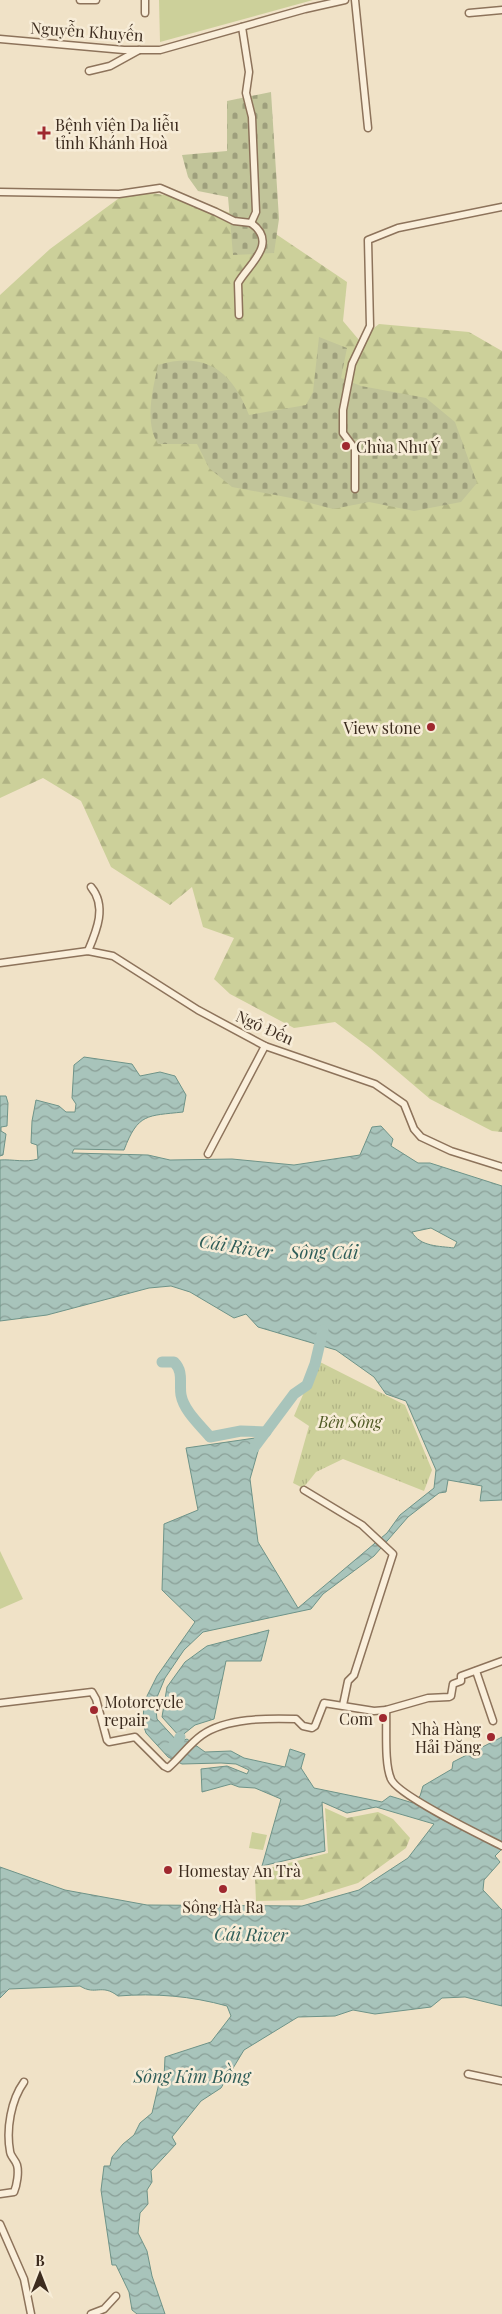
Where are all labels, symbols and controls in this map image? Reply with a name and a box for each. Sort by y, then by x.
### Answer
street label: Nguyễn Khuyến [30,15,145,45]
place label: Bệnh viện Da liễu tỉnh Khánh Hoà [55,114,179,153]
marker: Bệnh viện Da liễu tỉnh Khánh Hoà [37,126,51,140]
place label: Chùa Như Ý [356,436,441,457]
marker: Chùa Như Ý [340,440,352,452]
place label: View stone [343,717,421,738]
marker: View stone [425,721,437,733]
street label: Ngô Đến [233,1003,298,1049]
water label: Cái River [198,1228,276,1264]
water label: Sông Cái [289,1240,359,1264]
park label: Bên Sông [317,1411,384,1432]
place label: Motorcycle repair [104,1691,184,1730]
marker: Motorcycle repair [88,1704,100,1716]
place label: Com [339,1708,373,1729]
marker: Com [377,1712,389,1724]
place label: Nhà Hàng Hải Đăng [411,1718,482,1757]
marker: Nhà Hàng Hải Đăng [485,1731,497,1743]
place label: Homestay An Trà [178,1860,301,1881]
marker: Homestay An Trà [162,1864,174,1876]
marker: Sông Hà Ra [217,1883,229,1895]
place label: Sông Hà Ra [182,1896,264,1917]
water label: Cái River [214,1921,289,1947]
water label: Sông Kim Bồng [132,2062,253,2088]
north arrow [15,2249,65,2299]
text: B [35,2251,45,2270]

